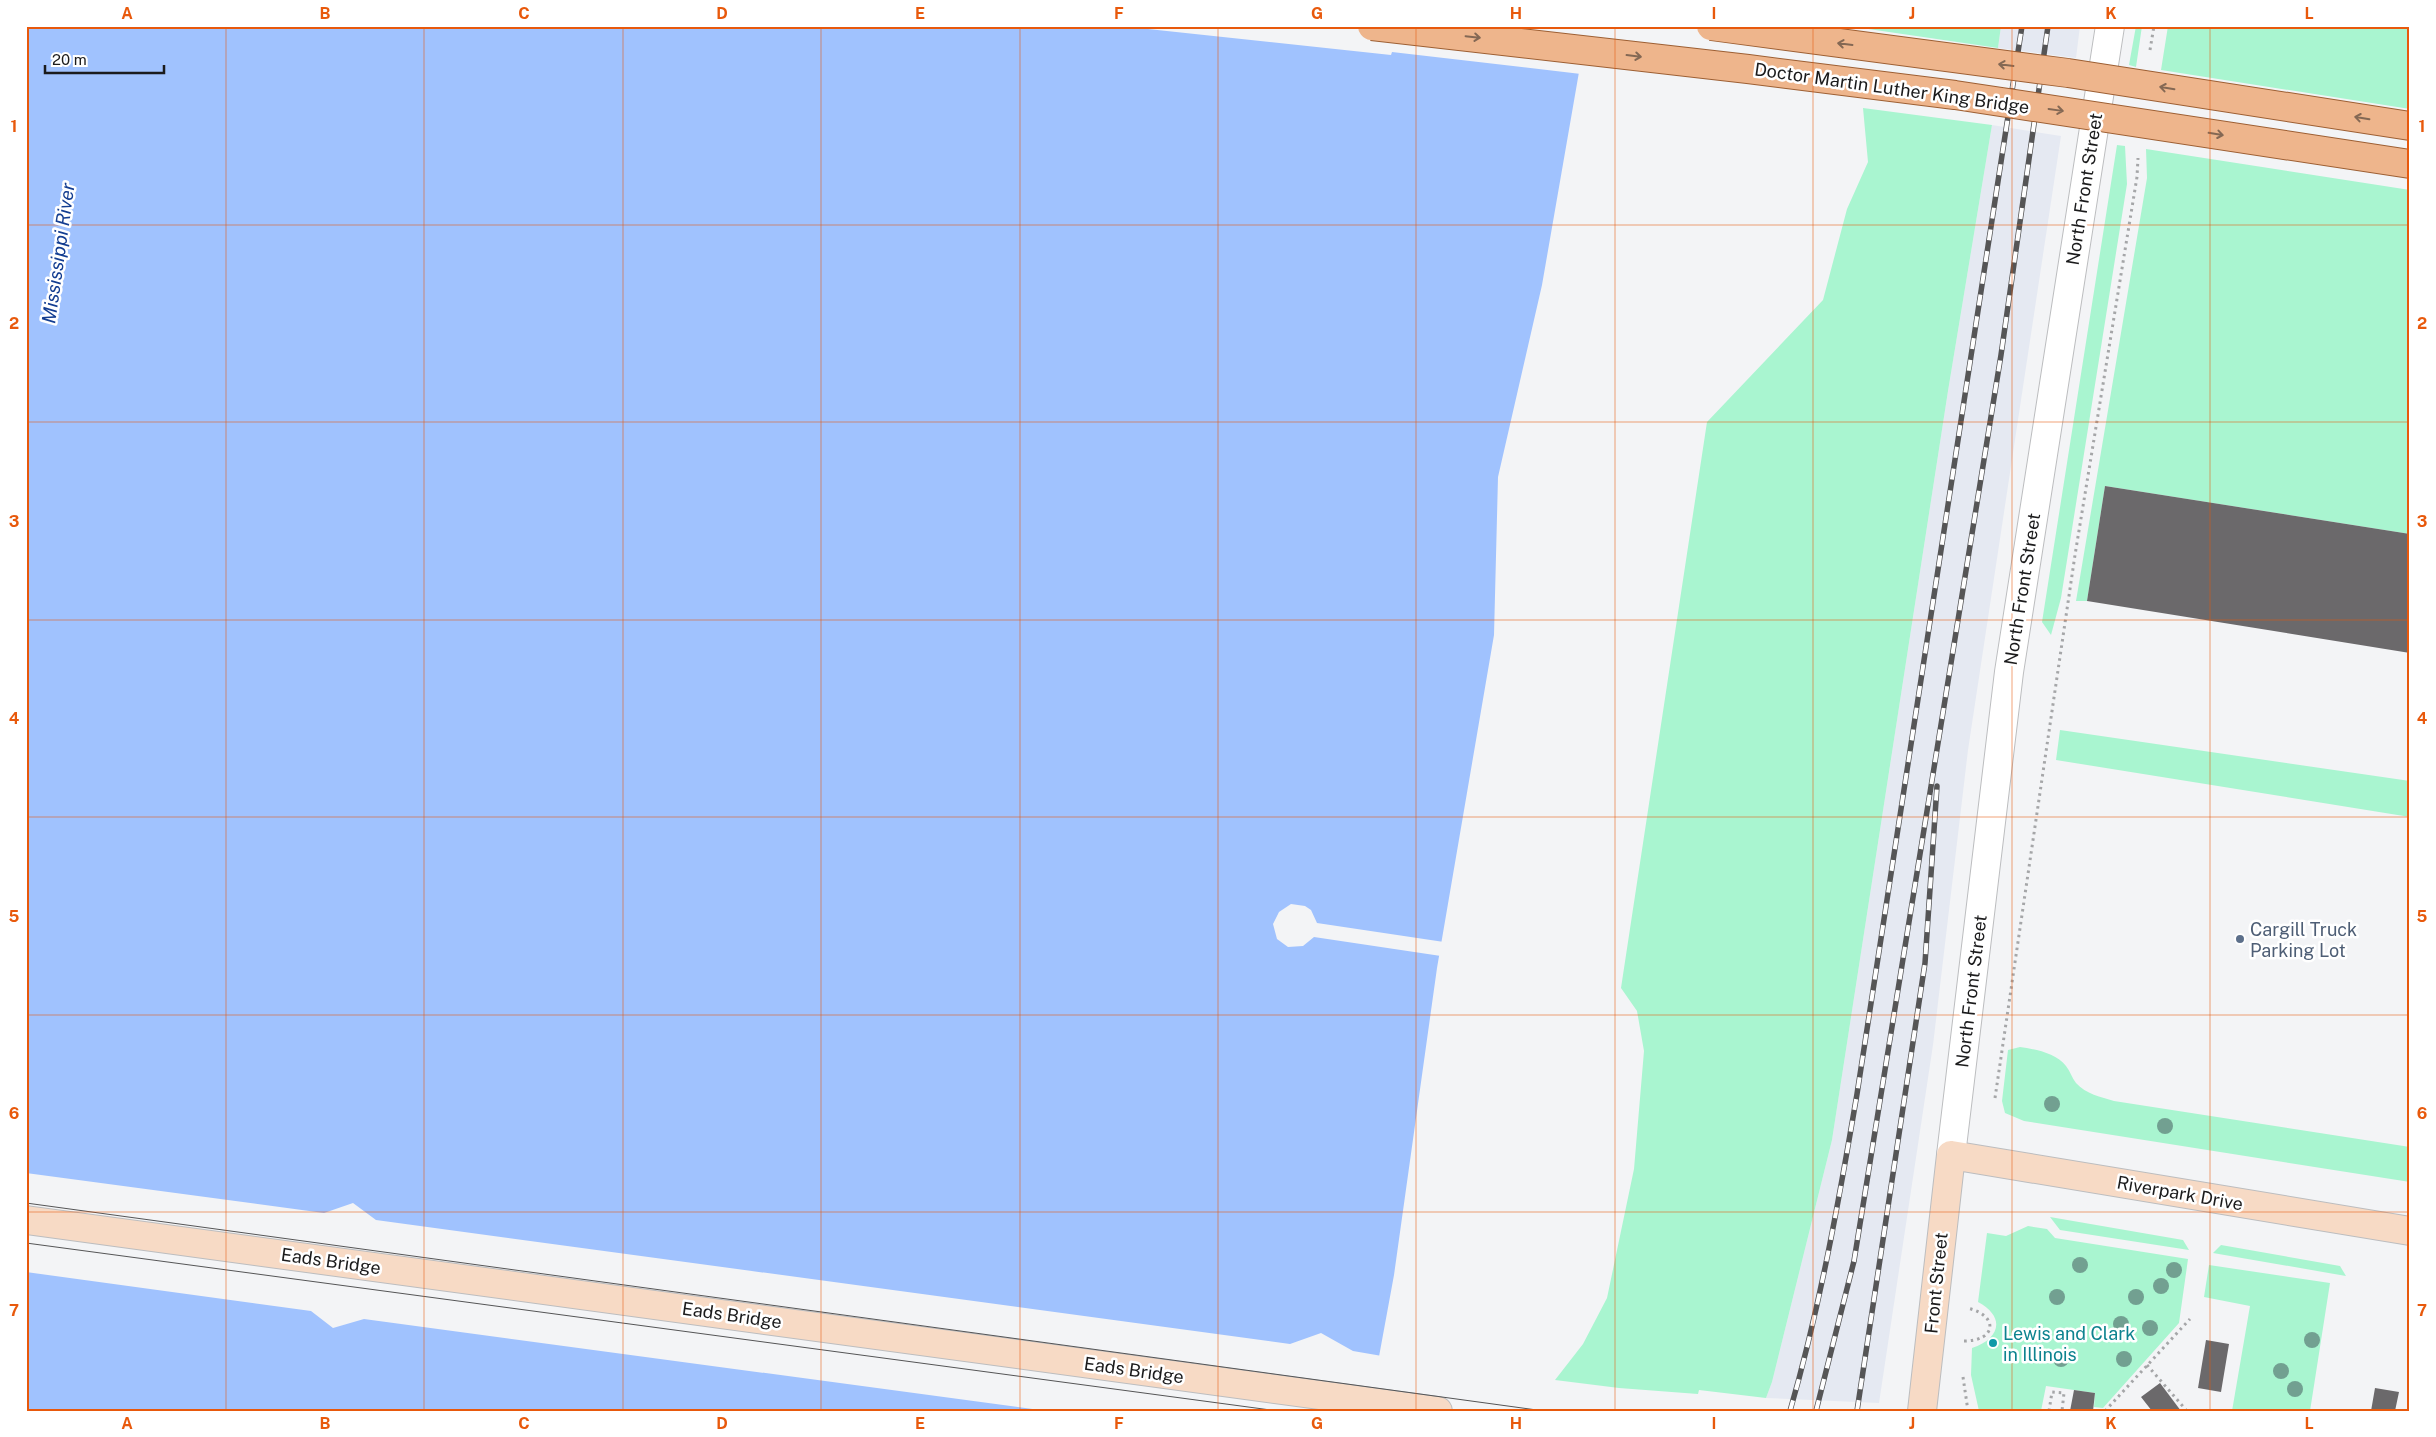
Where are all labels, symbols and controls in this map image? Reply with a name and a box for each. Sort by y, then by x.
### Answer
text: A [121,4,133,23]
text: B [320,4,331,23]
text: C [518,4,530,23]
text: D [716,4,728,23]
text: E [915,4,925,23]
text: F [1114,4,1124,23]
text: G [1311,4,1323,23]
text: H [1510,4,1522,23]
text: I [1712,4,1716,23]
text: J [1909,4,1915,23]
text: K [2105,4,2117,23]
text: L [2304,4,2314,23]
one-way arrow [1464,32,1480,42]
one-way arrow [1837,39,1853,49]
scale bar [45,42,164,74]
text: 20 m [52,51,87,68]
one-way arrow [1626,51,1642,61]
street label: Doctor Martin Luther King Bridge [1753,58,2031,118]
one-way arrow [1998,59,2014,69]
one-way arrow [2159,82,2175,92]
one-way arrow [2047,105,2063,115]
street label: North Front Street [2062,111,2106,267]
one-way arrow [2354,113,2370,123]
text: 1 [11,117,17,136]
text: 1 [2419,117,2425,136]
one-way arrow [2208,129,2224,139]
water label: Mississippi River [37,180,79,325]
text: 2 [9,314,19,333]
text: 2 [2417,314,2427,333]
street label: North Front Street [2000,511,2044,667]
text: 3 [9,512,19,531]
text: 3 [2417,512,2427,531]
text: 4 [9,709,20,728]
text: 4 [2417,709,2428,728]
text: 5 [9,907,20,926]
text: 5 [2417,907,2428,926]
street label: North Front Street [1951,913,1991,1069]
place label: Cargill Truck Parking Lot [2250,919,2357,961]
marker: Cargill Truck Parking Lot [2234,933,2246,945]
text: 6 [9,1104,19,1123]
text: 6 [2417,1104,2427,1123]
street label: Riverpark Drive [2115,1172,2245,1214]
street label: Front Street [1920,1231,1952,1335]
street label: Eads Bridge [280,1244,382,1278]
street label: Eads Bridge [681,1298,783,1332]
text: 7 [9,1301,19,1320]
text: 7 [2417,1301,2427,1320]
place label: Lewis and Clark in Illinois [2003,1323,2135,1365]
marker: Lewis and Clark in Illinois [1987,1337,1999,1349]
street label: Eads Bridge [1083,1353,1185,1387]
text: A [121,1414,133,1433]
text: B [320,1414,331,1433]
text: C [518,1414,530,1433]
text: D [716,1414,728,1433]
text: E [915,1414,925,1433]
text: F [1114,1414,1124,1433]
text: G [1311,1414,1323,1433]
text: H [1510,1414,1522,1433]
text: I [1712,1414,1716,1433]
text: J [1909,1414,1915,1433]
text: K [2105,1414,2117,1433]
text: L [2304,1414,2314,1433]

